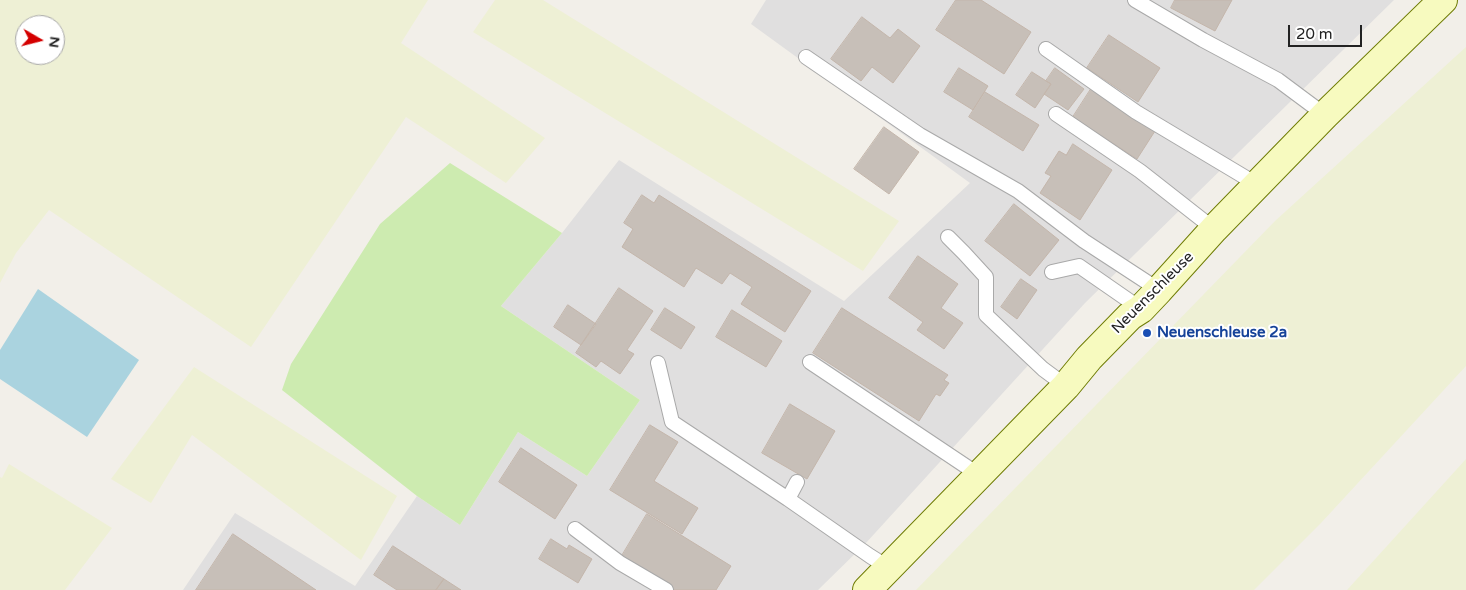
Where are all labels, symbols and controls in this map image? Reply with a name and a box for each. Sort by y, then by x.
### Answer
north arrow [15,15,65,65]
scale bar [1291,15,1365,47]
text: 20 m [1296,25,1333,43]
text: N [45,35,64,49]
street label: Neuenschleuse [1108,248,1198,338]
place label: Neuenschleuse 2a [1157,324,1287,342]
marker: Neuenschleuse 2a [1141,327,1153,339]

